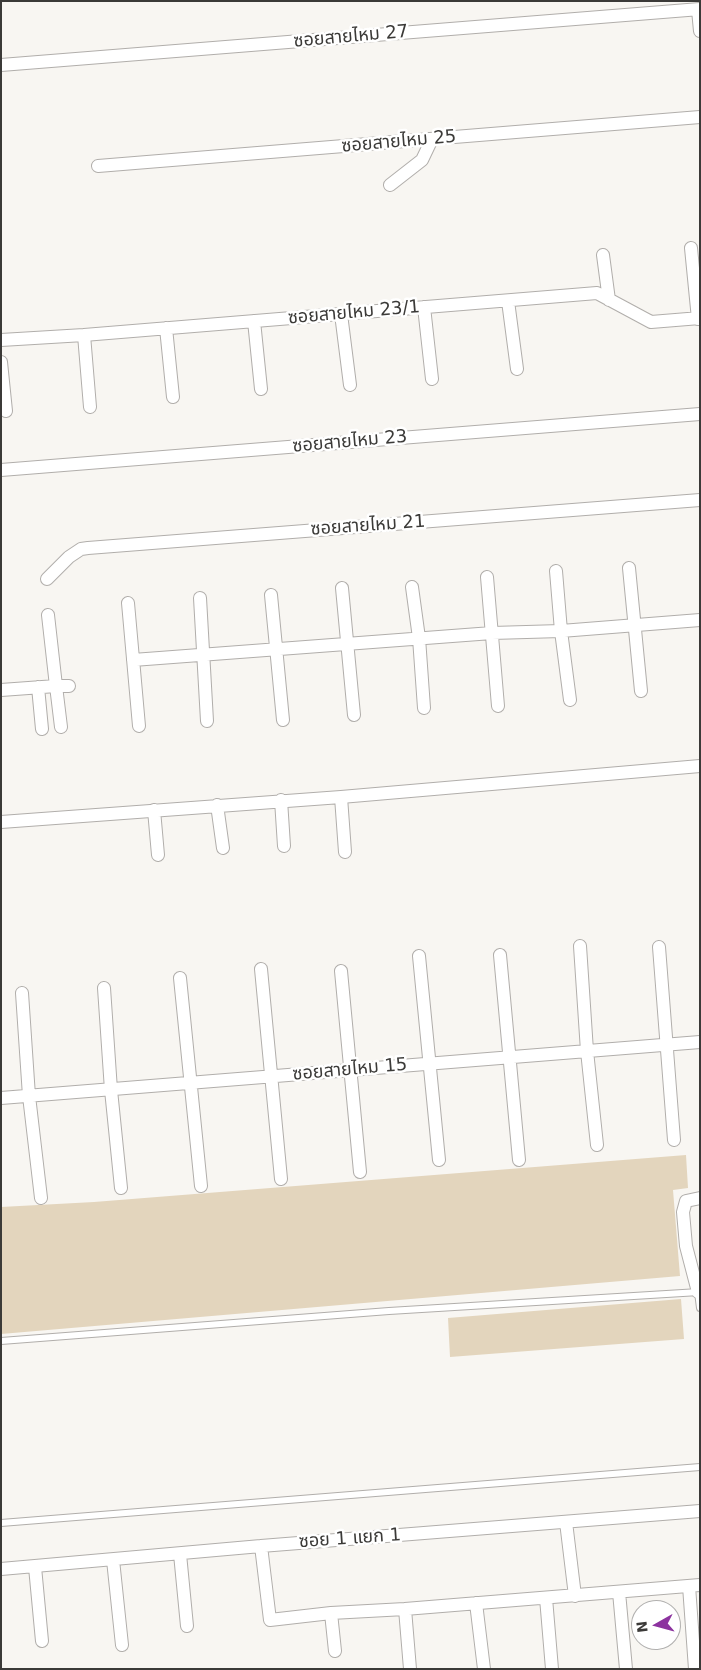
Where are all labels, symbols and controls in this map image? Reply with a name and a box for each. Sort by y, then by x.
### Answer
street label: ซอยสายไหม 27 [293,21,409,53]
street label: ซอยสายไหม 25 [341,126,457,158]
street label: ซอยสายไหม 23/1 [287,296,421,330]
street label: ซอยสายไหม 23 [292,426,408,458]
street label: ซอยสายไหม 21 [310,511,426,541]
street label: ซอยสายไหม 15 [292,1054,408,1086]
street label: ซอย 1 แยก 1 [298,1525,402,1553]
north arrow [631,1600,681,1650]
text: N [633,1620,651,1633]

